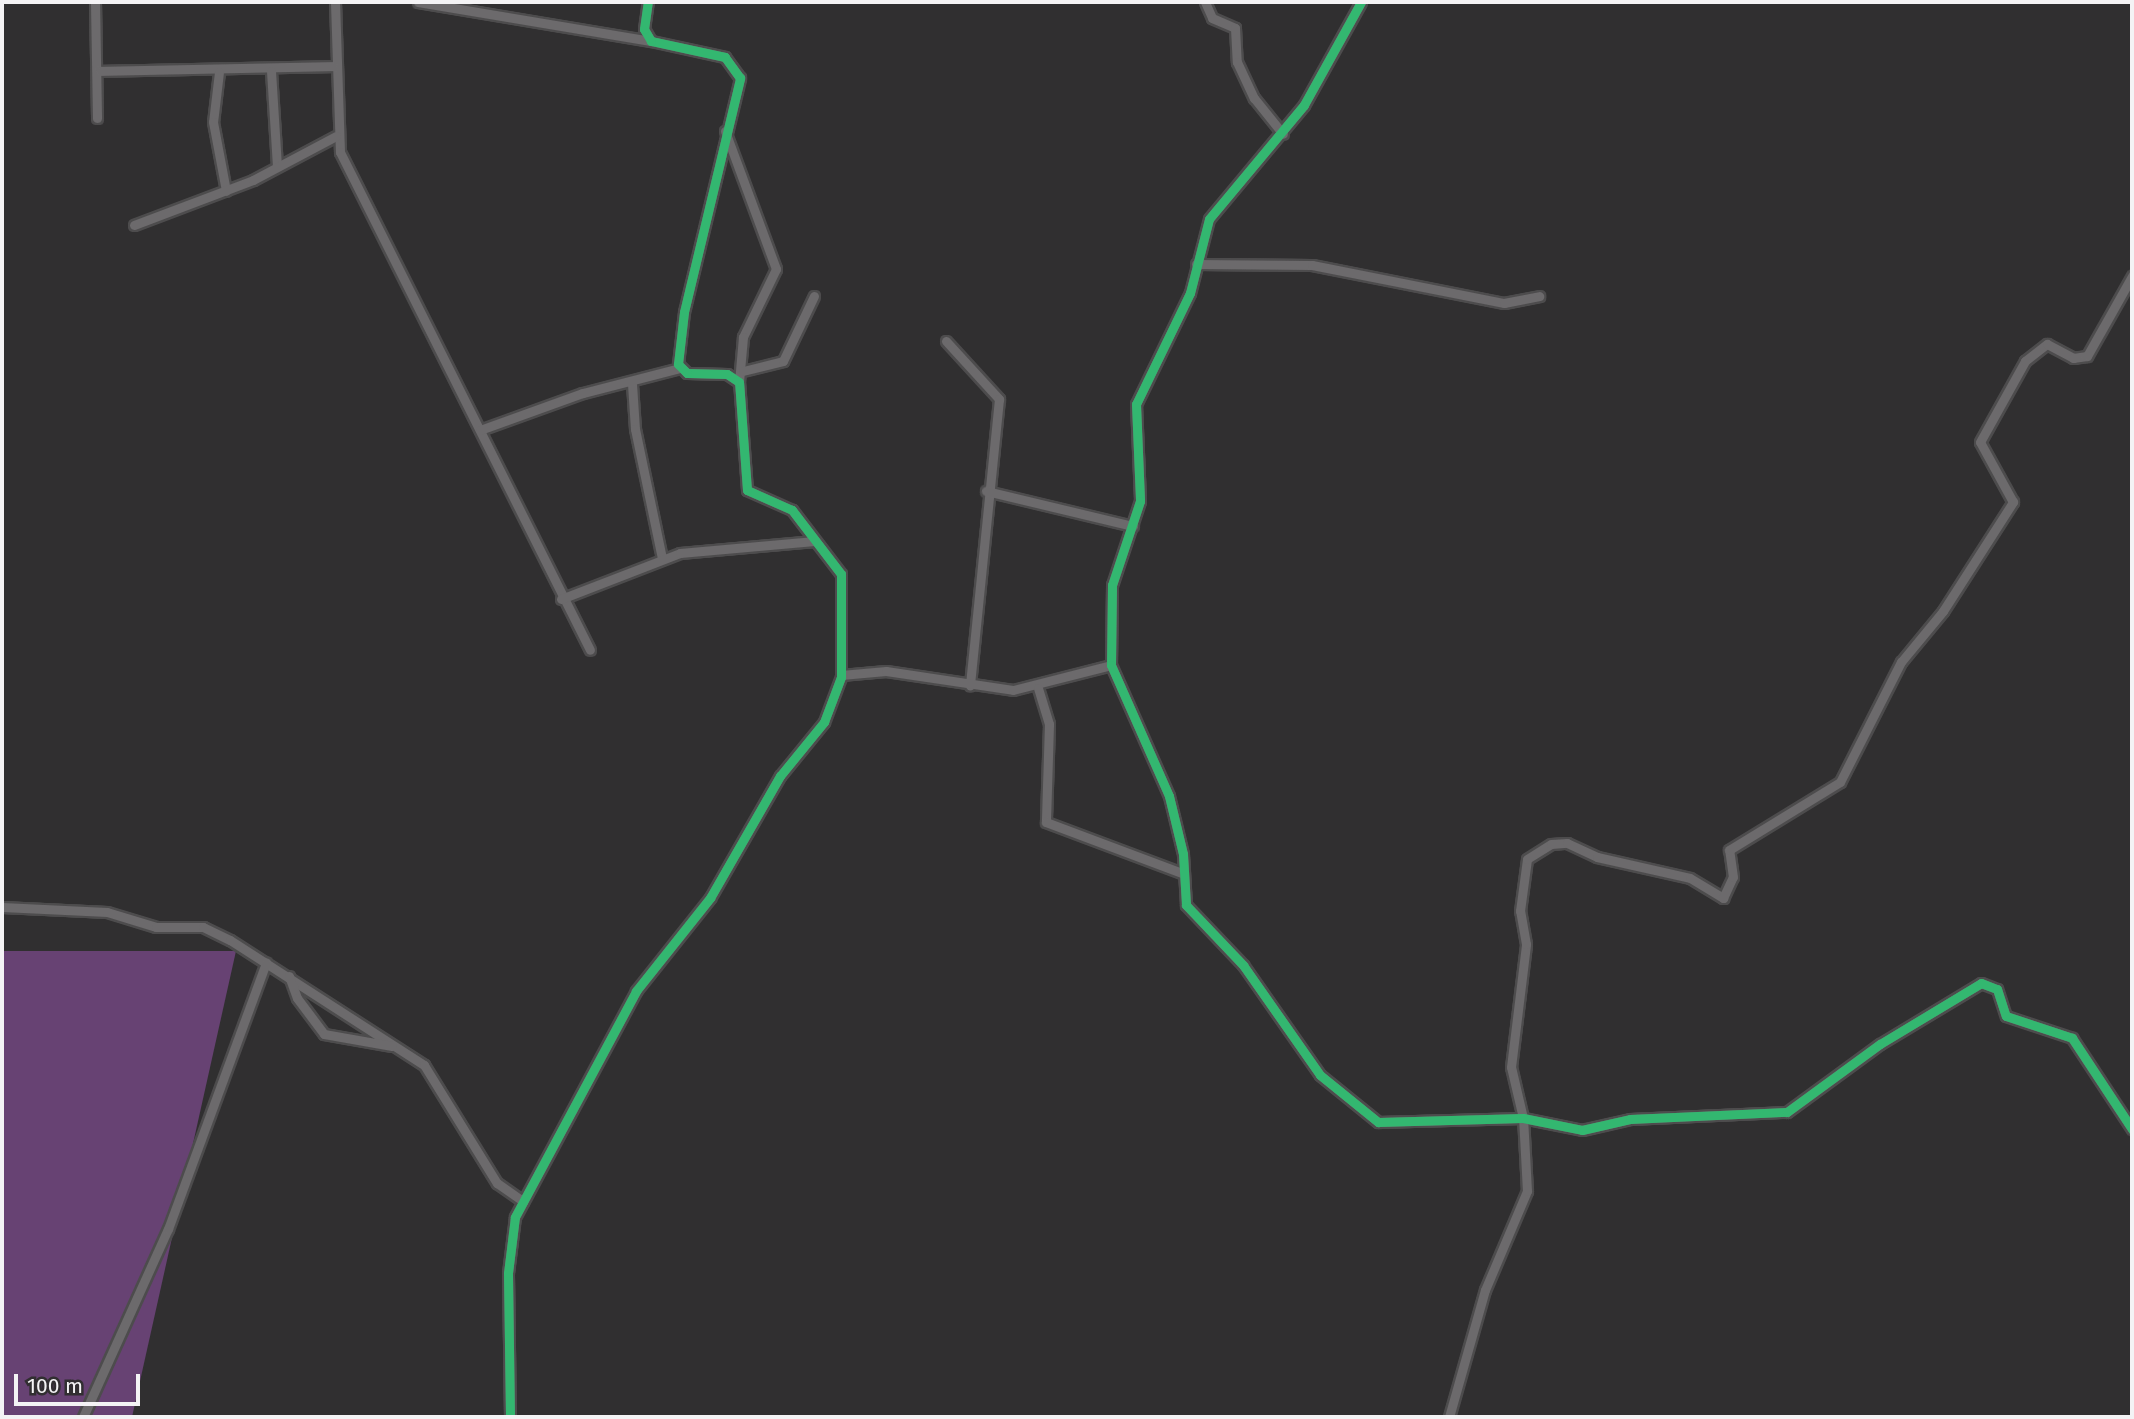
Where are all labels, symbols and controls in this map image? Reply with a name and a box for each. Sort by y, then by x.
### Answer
scale bar [18,1360,144,1404]
text: 100 m [27,1373,83,1399]

